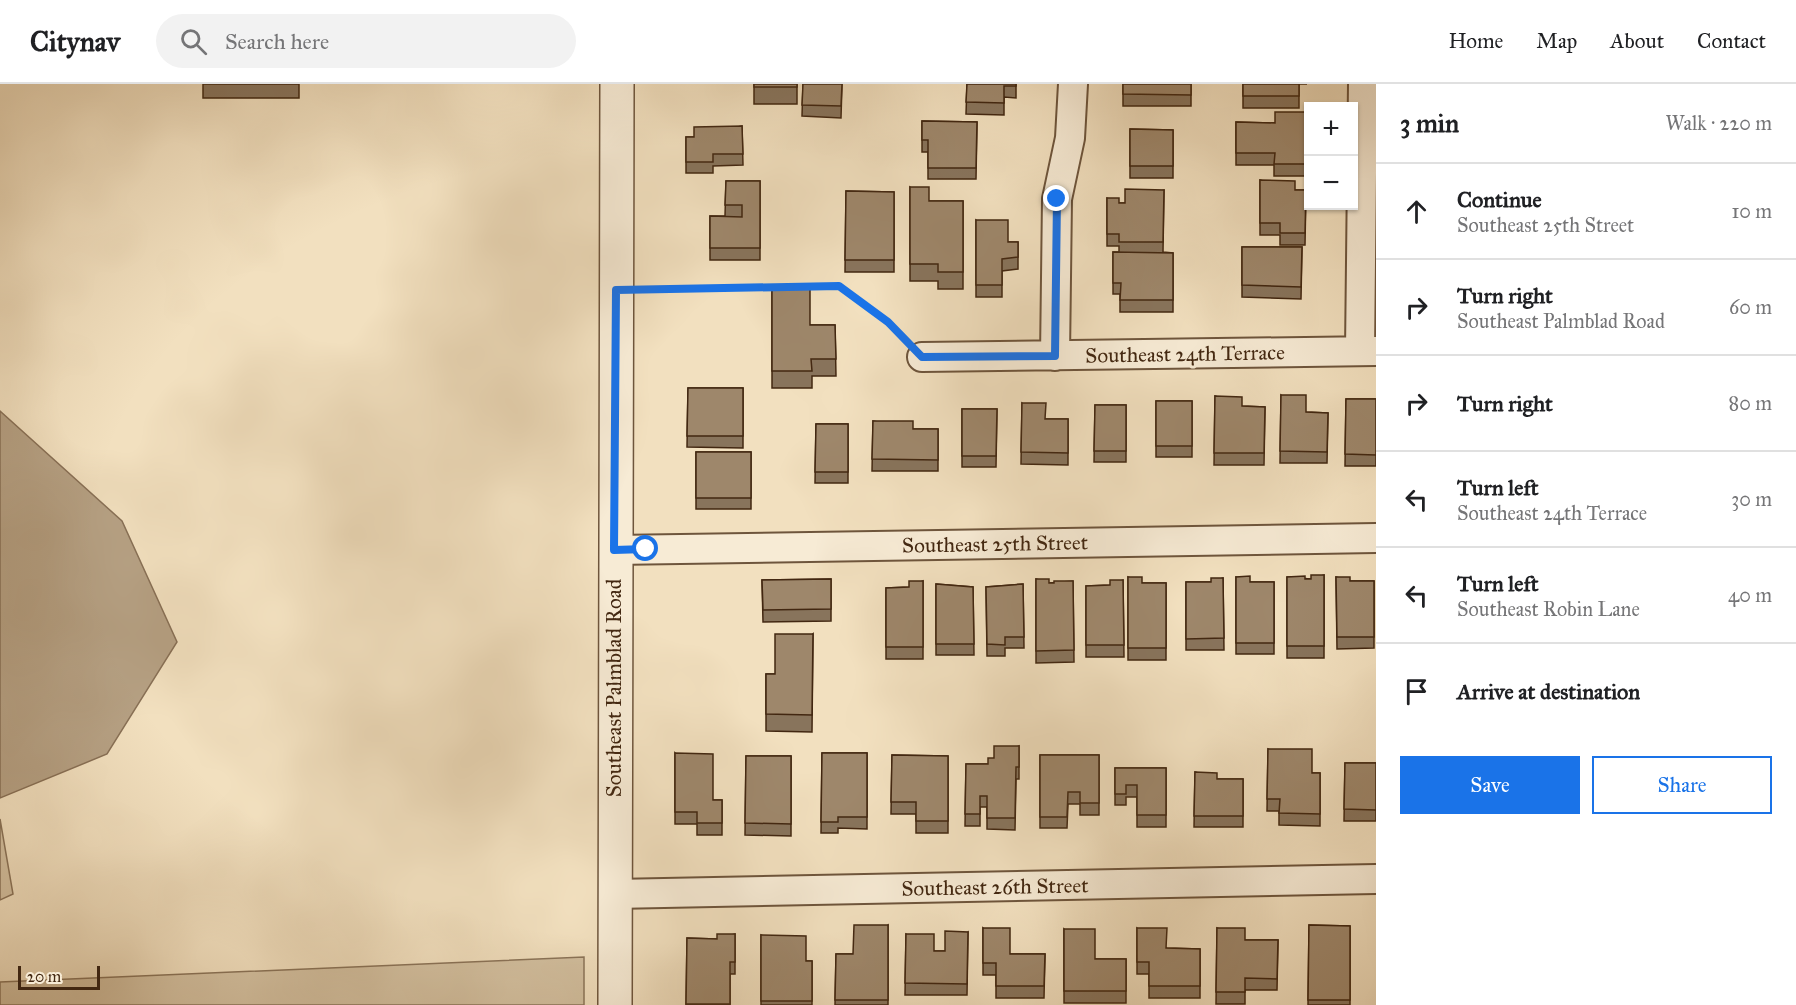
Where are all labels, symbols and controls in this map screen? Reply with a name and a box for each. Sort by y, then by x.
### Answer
search box [156,14,576,68]
text: Citynav [30,24,120,59]
icon: search [177,25,210,58]
text: Search here [225,28,329,55]
text: Home [1448,28,1503,54]
text: Map [1536,28,1577,54]
text: About [1610,28,1664,54]
text: Contact [1697,28,1766,54]
map controls [1304,102,1358,210]
button: + [1304,102,1358,156]
text: 3 min [1400,107,1459,139]
text: Walk · 220 m [1665,111,1772,135]
button: − [1304,156,1358,210]
route end [1043,185,1069,211]
text: Continue [1457,186,1542,213]
icon: ahead [1400,195,1433,228]
text: 10 m [1731,199,1772,223]
text: Southeast 25th Street [1457,213,1634,237]
text: Turn right [1457,282,1553,309]
icon: right [1400,291,1433,324]
text: 60 m [1729,295,1772,319]
text: Southeast Palmblad Road [1457,309,1665,333]
street label: Southeast 24th Terrace [1085,339,1285,369]
icon: right [1400,387,1433,420]
text: Turn right [1457,390,1553,417]
text: 80 m [1729,391,1772,415]
text: Turn left [1457,474,1539,501]
icon: left [1400,483,1433,516]
text: 30 m [1731,487,1772,511]
text: Southeast 24th Terrace [1457,501,1647,525]
street label: Southeast 25th Street [902,529,1089,559]
route start [632,535,658,561]
text: Turn left [1457,570,1539,597]
street label: Southeast Palmblad Road [601,578,627,797]
icon: left [1400,579,1433,612]
text: 40 m [1728,583,1772,607]
text: Southeast Robin Lane [1457,597,1640,621]
icon: arrive [1400,675,1433,708]
text: Arrive at destination [1457,678,1640,705]
button: Save [1400,756,1580,814]
button: Share [1592,756,1772,814]
street label: Southeast 26th Street [901,872,1089,902]
scale bar [18,963,100,990]
text: 20 m [27,967,61,986]

